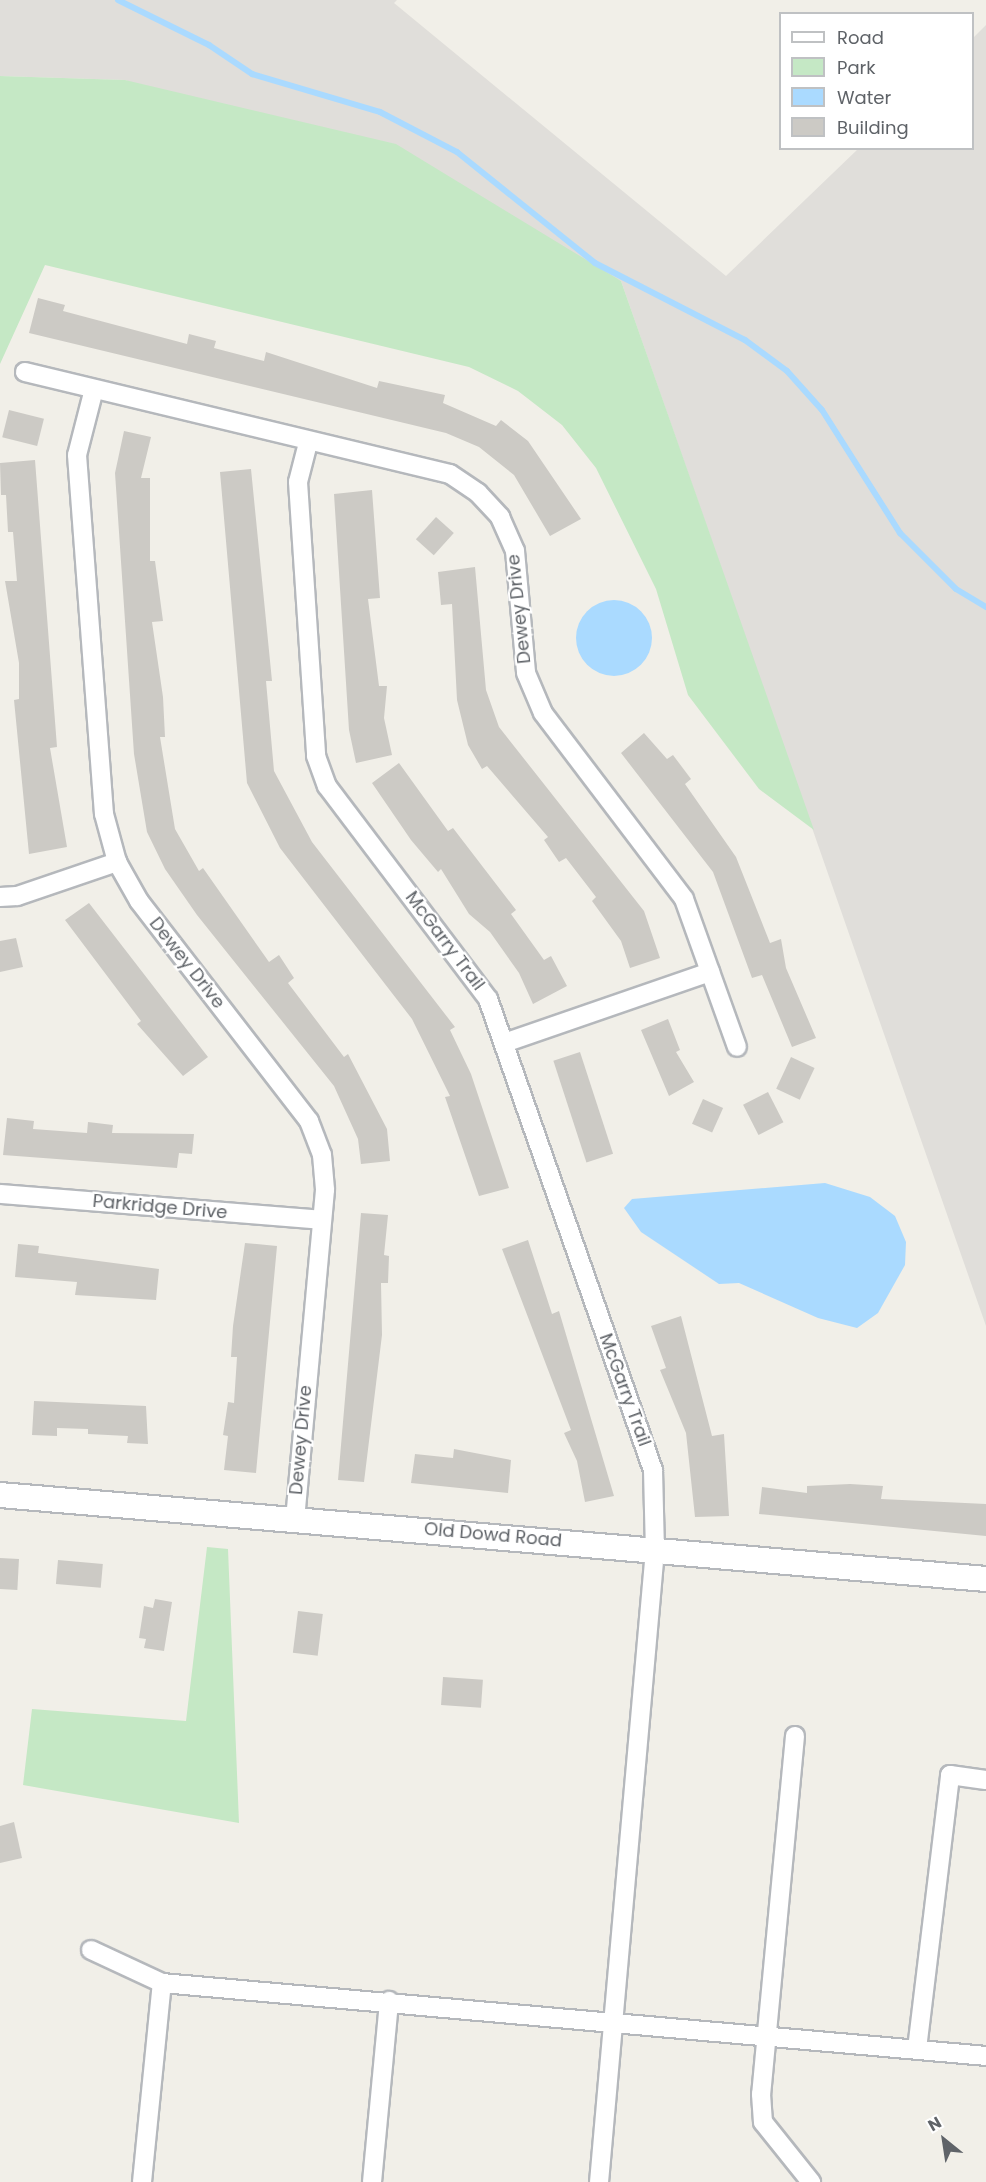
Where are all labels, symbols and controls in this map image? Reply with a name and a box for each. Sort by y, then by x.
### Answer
legend [779,12,974,150]
text: Road [837,25,884,50]
text: Park [837,55,876,80]
text: Water [837,85,891,110]
text: Building [837,115,909,140]
street label: Dewey Drive [503,553,535,665]
street label: McGarry Trail [401,887,489,995]
street label: Dewey Drive [145,913,229,1013]
street label: Parkridge Drive [92,1190,228,1224]
street label: McGarry Trail [595,1331,655,1449]
street label: Dewey Drive [285,1384,317,1496]
street label: Old Dowd Road [423,1518,563,1552]
north arrow [914,2110,974,2170]
text: N [924,2111,946,2137]

